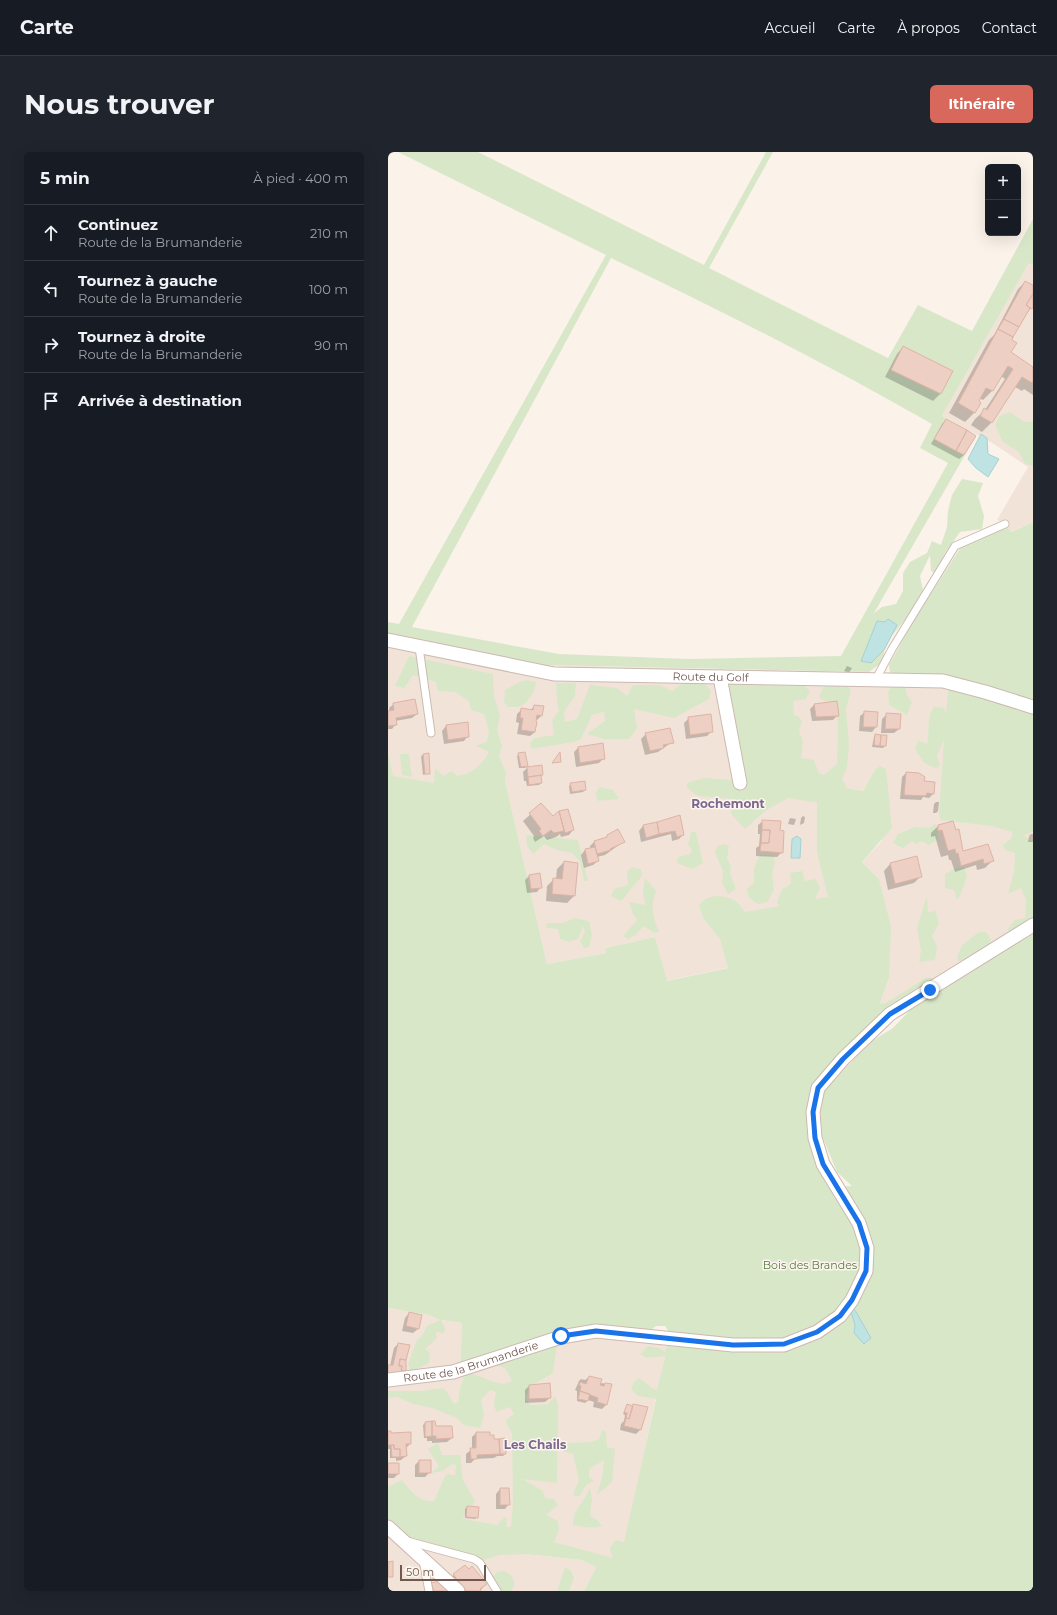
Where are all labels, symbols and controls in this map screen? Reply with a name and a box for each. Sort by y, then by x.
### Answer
text: Carte [20,16,74,39]
text: Accueil [765,19,816,37]
text: Carte [838,19,875,37]
text: À propos [897,19,960,37]
text: Contact [982,19,1037,37]
button: Itinéraire [930,85,1033,123]
text: Nous trouver [24,87,215,121]
map controls [985,164,1021,236]
button: + [985,164,1021,200]
text: 5 min [40,168,90,188]
text: À pied · 400 m [253,170,348,186]
button: − [985,200,1021,236]
text: Continuez [78,215,158,234]
icon: ahead [40,222,62,244]
text: 210 m [310,225,348,241]
text: Route de la Brumanderie [78,234,242,250]
text: Tournez à gauche [78,271,217,290]
icon: left [40,278,62,300]
text: 100 m [309,281,348,297]
text: Route de la Brumanderie [78,290,242,306]
text: Tournez à droite [78,327,206,346]
icon: right [40,334,62,356]
text: 90 m [314,337,348,353]
text: Route de la Brumanderie [78,346,242,362]
icon: arrive [40,390,62,412]
text: Arrivée à destination [78,391,242,410]
street label: Route du Golf [672,669,750,685]
district label: Rochemont [691,796,766,811]
route end [921,981,939,999]
park label: Bois des Brandes [763,1258,858,1272]
route start [552,1327,570,1345]
street label: Route de la Brumanderie [402,1338,540,1385]
district label: Les Chails [504,1437,567,1452]
scale bar [400,1563,486,1582]
text: 50 m [406,1565,434,1579]

